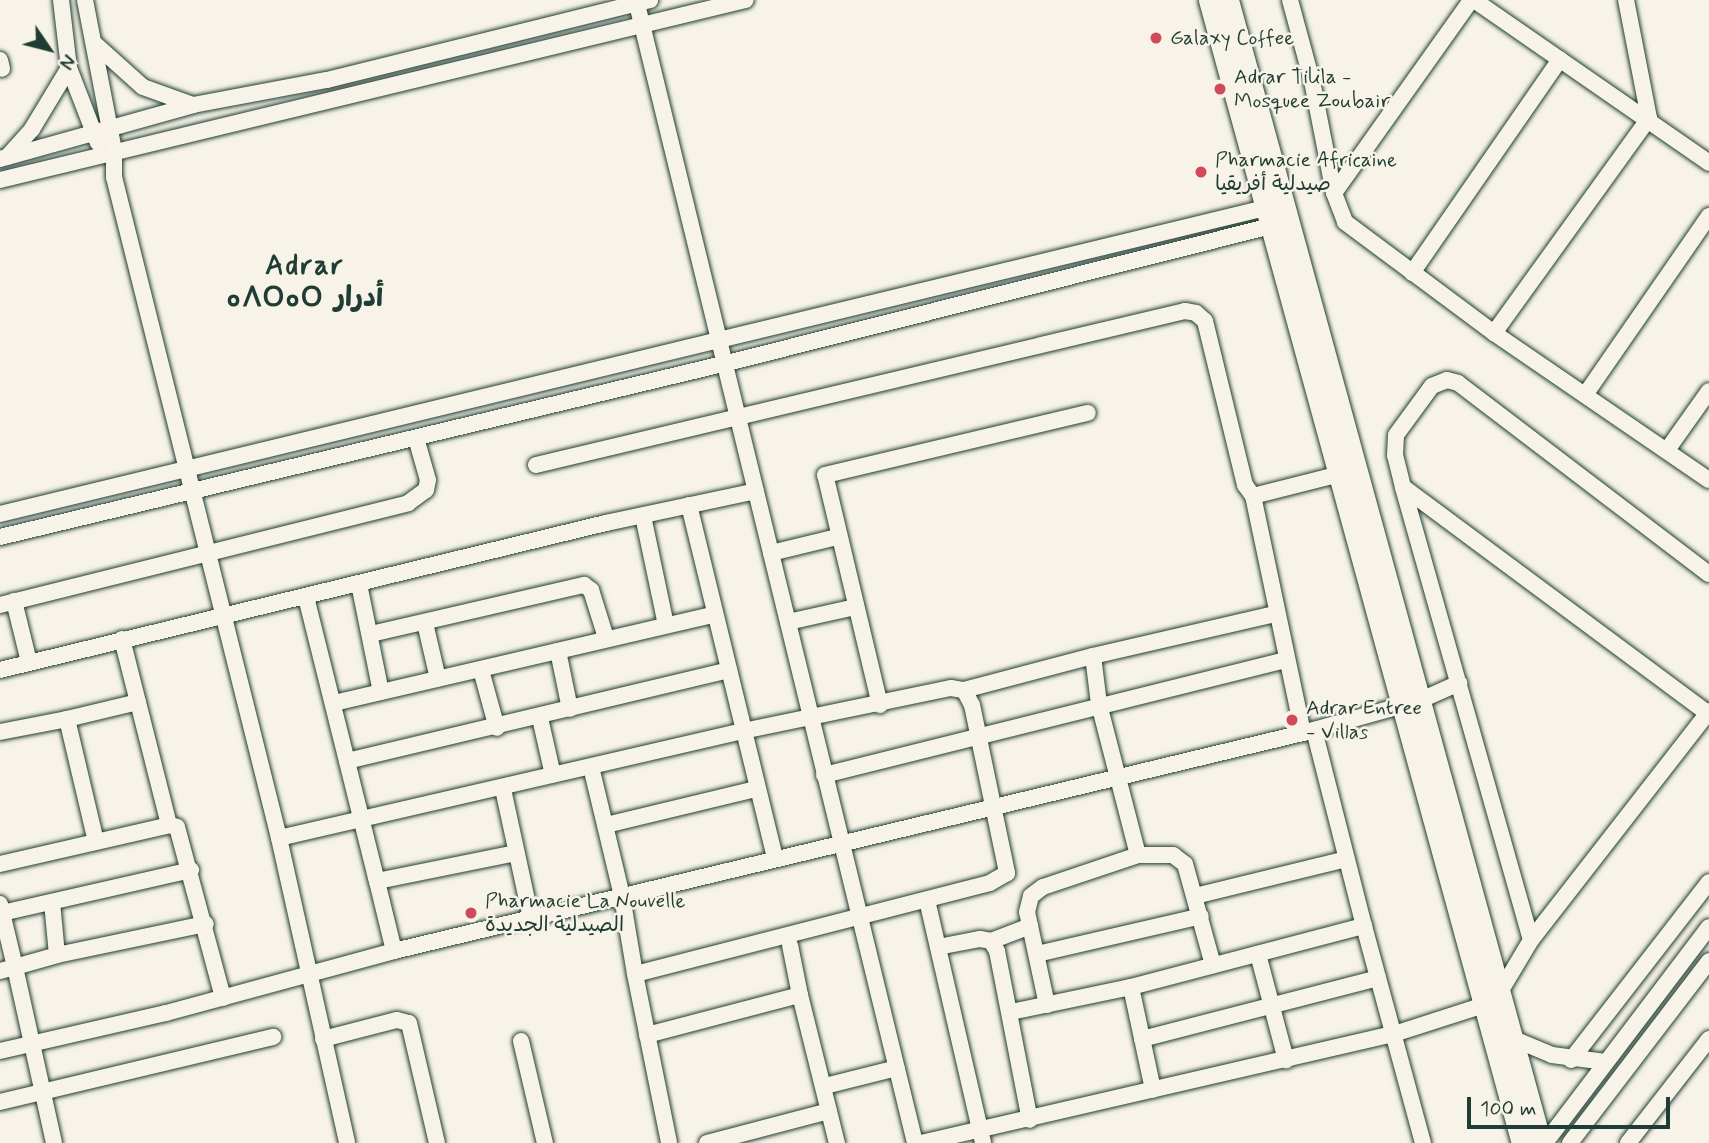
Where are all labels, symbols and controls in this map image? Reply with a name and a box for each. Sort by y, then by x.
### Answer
north arrow [14,14,84,84]
place label: Galaxy Coffee [1170,25,1297,51]
marker: Galaxy Coffee [1148,30,1164,46]
text: N [53,49,80,74]
place label: Adrar Tilila - Mosquee Zoubair [1234,64,1388,114]
marker: Adrar Tilila - Mosquee Zoubair [1212,81,1228,97]
place label: Pharmacie Africaine صيدلية أفريقيا [1215,147,1399,197]
marker: Pharmacie Africaine صيدلية أفريقيا [1193,164,1209,180]
district label: Adrar ⴰⴷⵔⴰⵔ أدرار [232,250,378,316]
place label: Adrar Entree - Villas [1306,695,1423,745]
marker: Adrar Entree - Villas [1284,712,1300,728]
place label: Pharmacie La Nouvelle الصيدلية الجديدة [485,888,685,938]
marker: Pharmacie La Nouvelle الصيدلية الجديدة [463,905,479,921]
scale bar [1471,1084,1674,1128]
text: 100 m [1480,1095,1536,1123]

